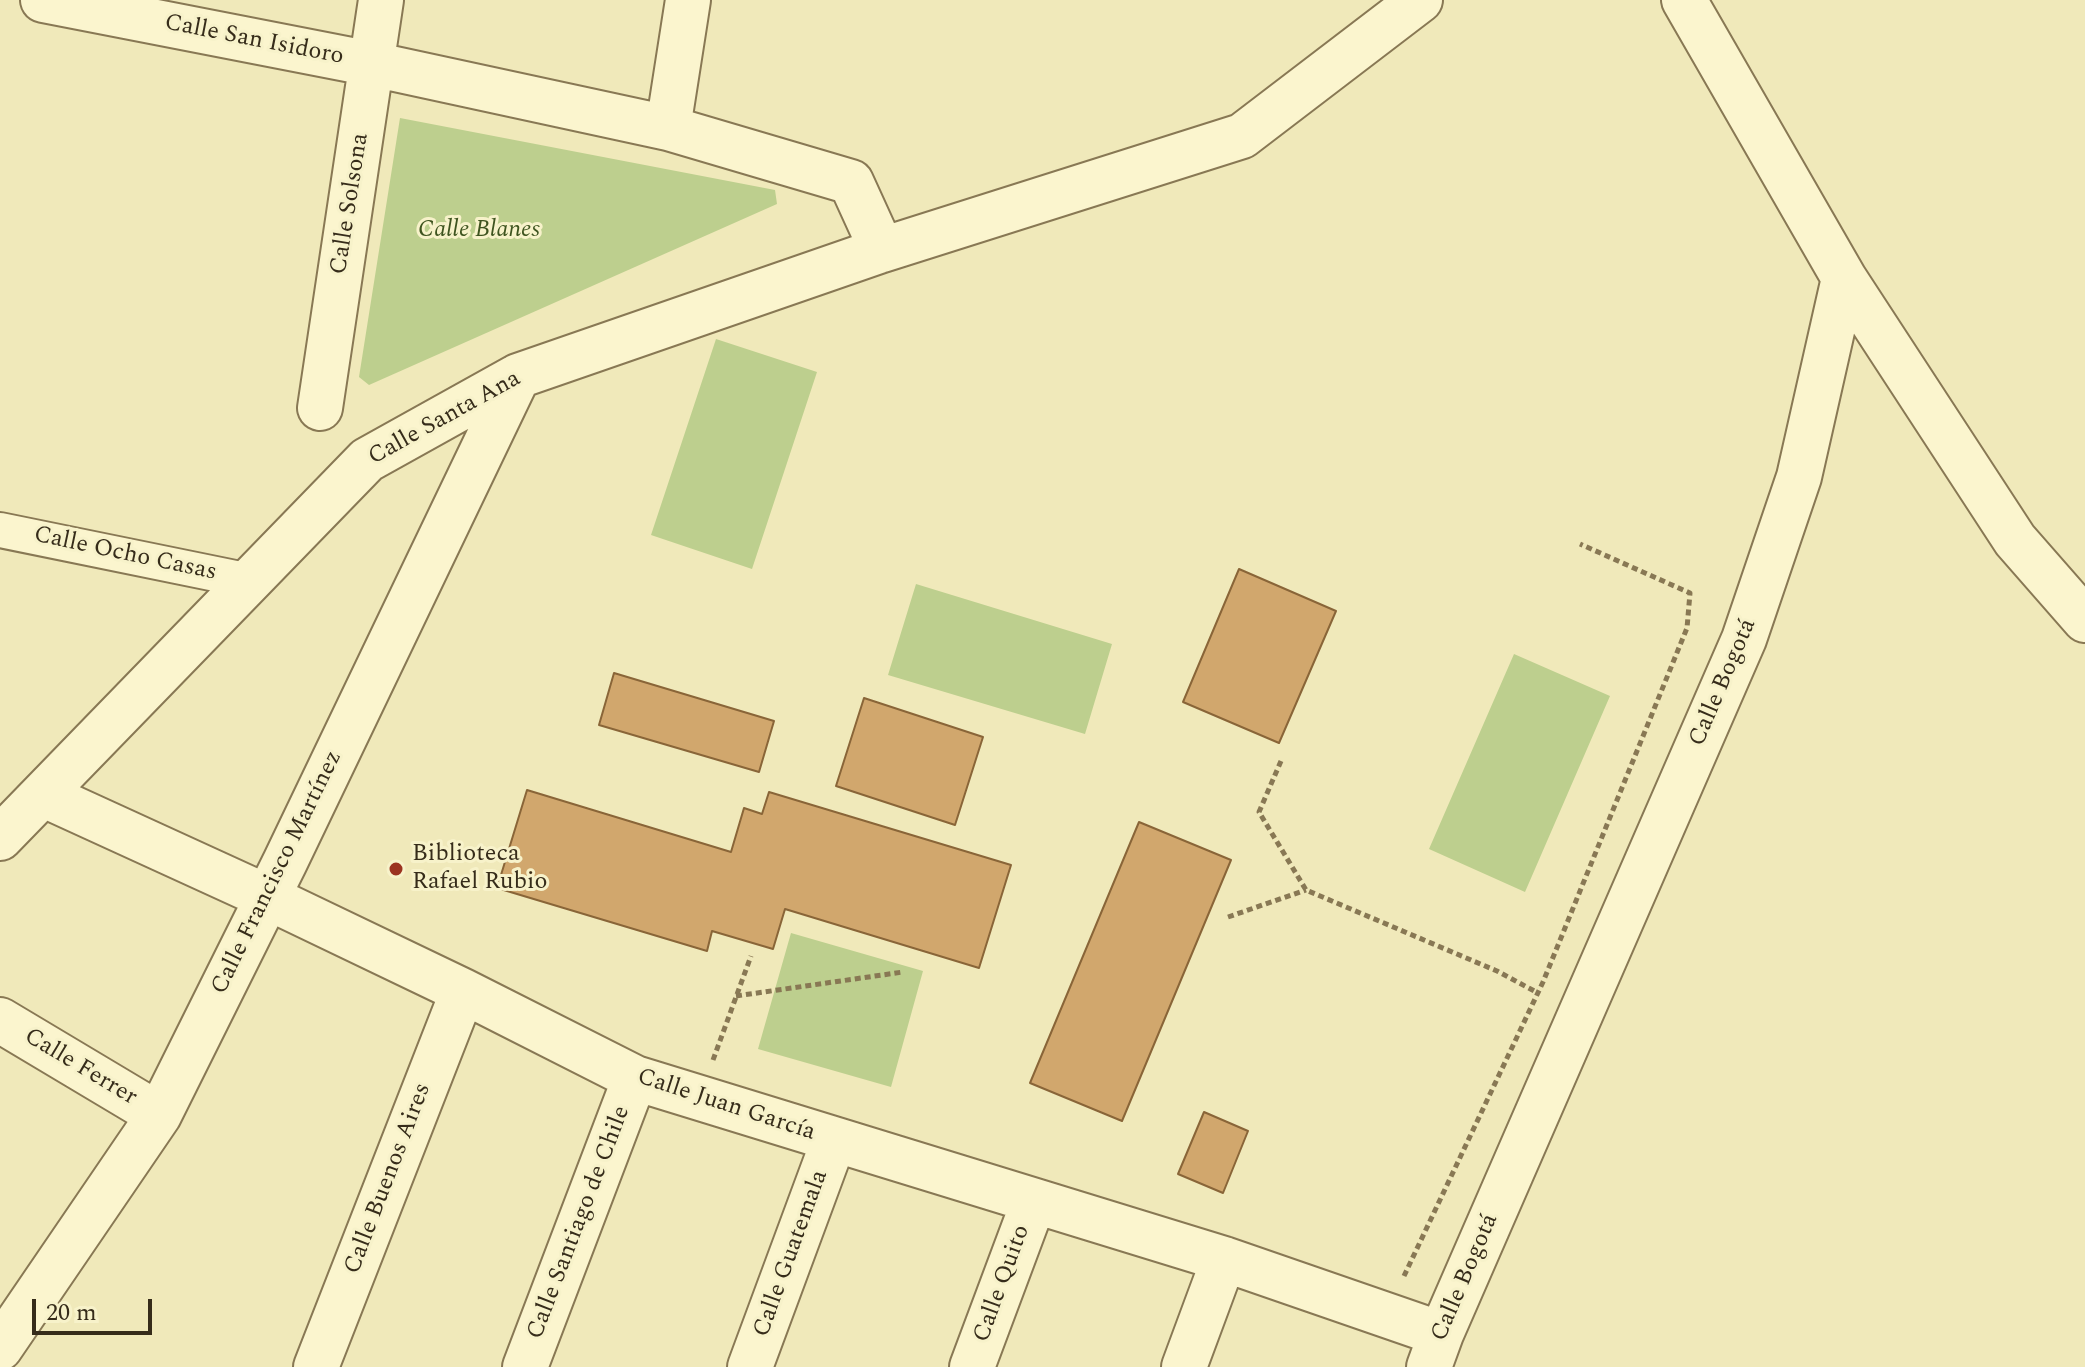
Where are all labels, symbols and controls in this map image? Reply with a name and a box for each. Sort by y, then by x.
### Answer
street label: Calle San Isidoro [162,10,346,72]
street label: Calle Solsona [326,131,376,277]
park label: Calle Blanes [418,217,540,245]
street label: Calle Santa Ana [364,365,526,473]
street label: Calle Ocho Casas [31,522,219,588]
street label: Calle Bogotá [1684,615,1764,751]
street label: Calle Francisco Martínez [206,746,350,1000]
place label: Biblioteca Rafael Rubio [412,841,547,897]
marker: Biblioteca Rafael Rubio [387,860,405,878]
street label: Calle Ferrer [18,1023,142,1113]
street label: Calle Juan García [633,1064,819,1148]
street label: Calle Buenos Aires [339,1080,439,1278]
street label: Calle Santiago de Chile [522,1102,638,1344]
street label: Calle Guatemala [748,1167,836,1341]
street label: Calle Bogotá [1426,1210,1506,1346]
street label: Calle Quito [969,1221,1037,1347]
scale bar [36,1283,156,1333]
text: 20 m [46,1295,97,1331]

